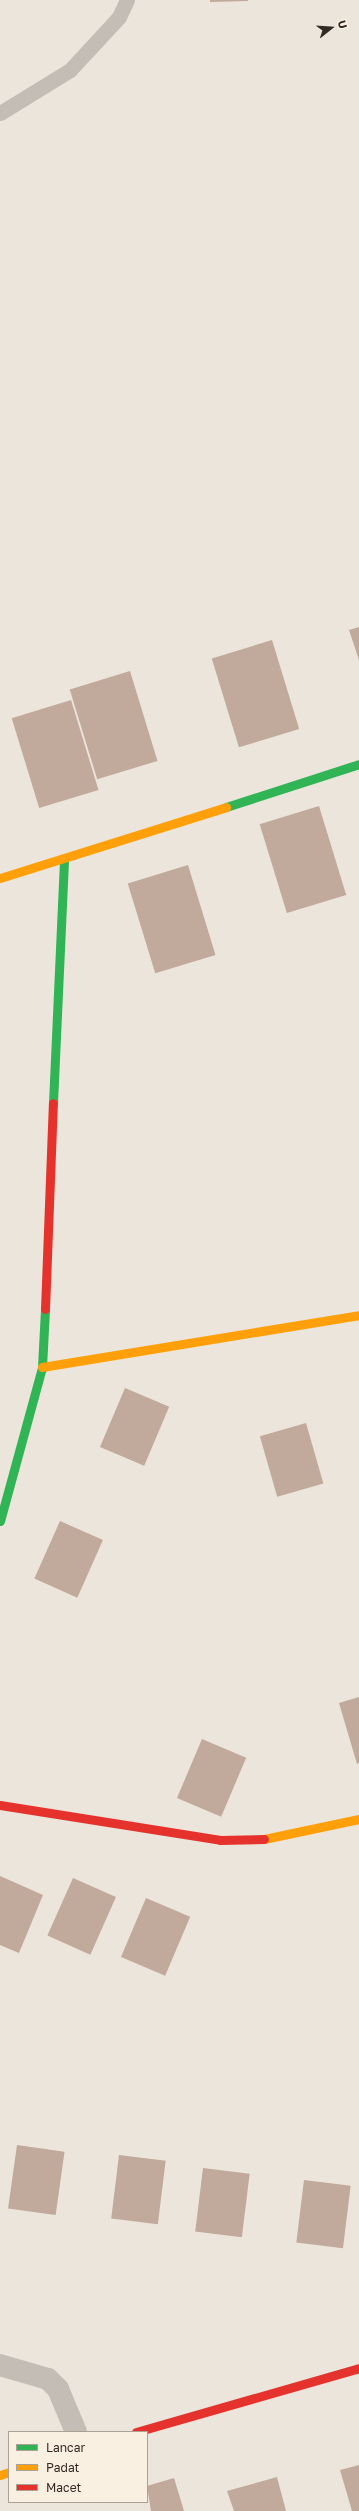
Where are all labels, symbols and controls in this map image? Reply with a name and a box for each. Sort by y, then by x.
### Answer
north arrow [311,8,351,48]
text: U [336,19,350,30]
legend [8,2431,148,2503]
text: Lancar [46,2440,85,2455]
text: Padat [46,2460,79,2475]
text: Macet [46,2480,81,2495]

